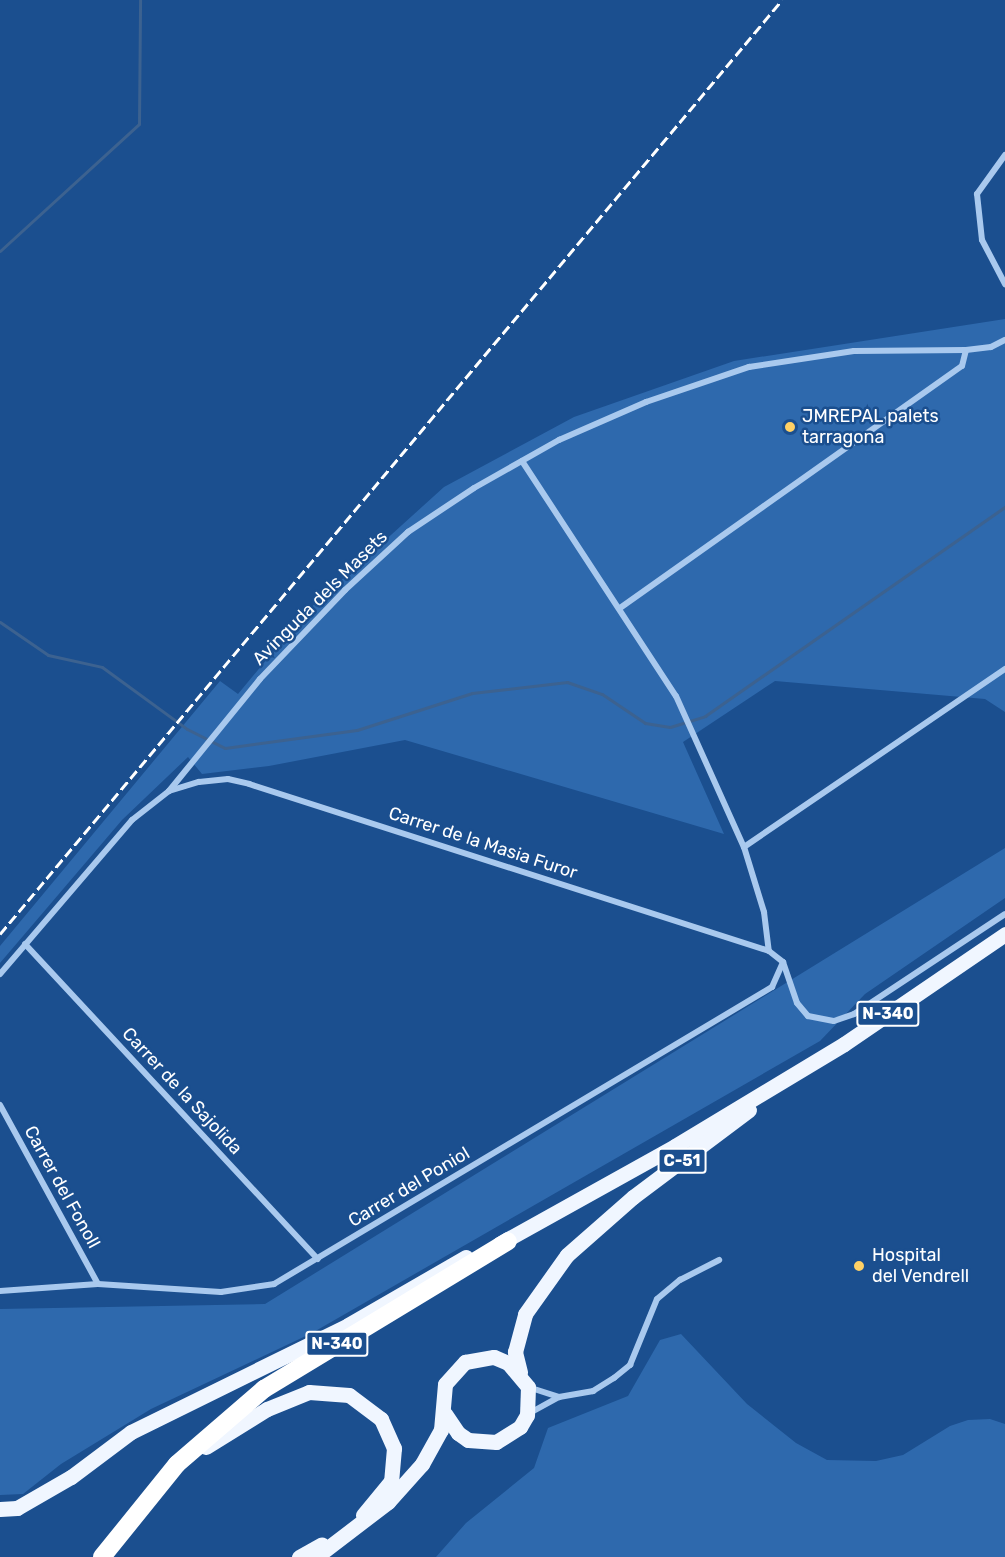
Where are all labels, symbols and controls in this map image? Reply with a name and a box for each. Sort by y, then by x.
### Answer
place label: JMREPAL palets tarragona [802,406,939,448]
marker: JMREPAL palets tarragona [783,420,797,434]
street label: Avinguda dels Masets [248,526,392,670]
street label: Carrer de la Masia Furor [386,802,580,884]
road number: N-340 [855,1001,921,1027]
street label: Carrer de la Sajolida [117,1023,247,1159]
street label: Carrer del Fonoll [19,1122,105,1252]
street label: Carrer del Poniol [344,1142,474,1232]
road number: C-51 [656,1148,708,1174]
place label: Hospital del Vendrell [872,1245,970,1288]
marker: Hospital del Vendrell [850,1257,868,1275]
road number: N-340 [304,1331,370,1357]

